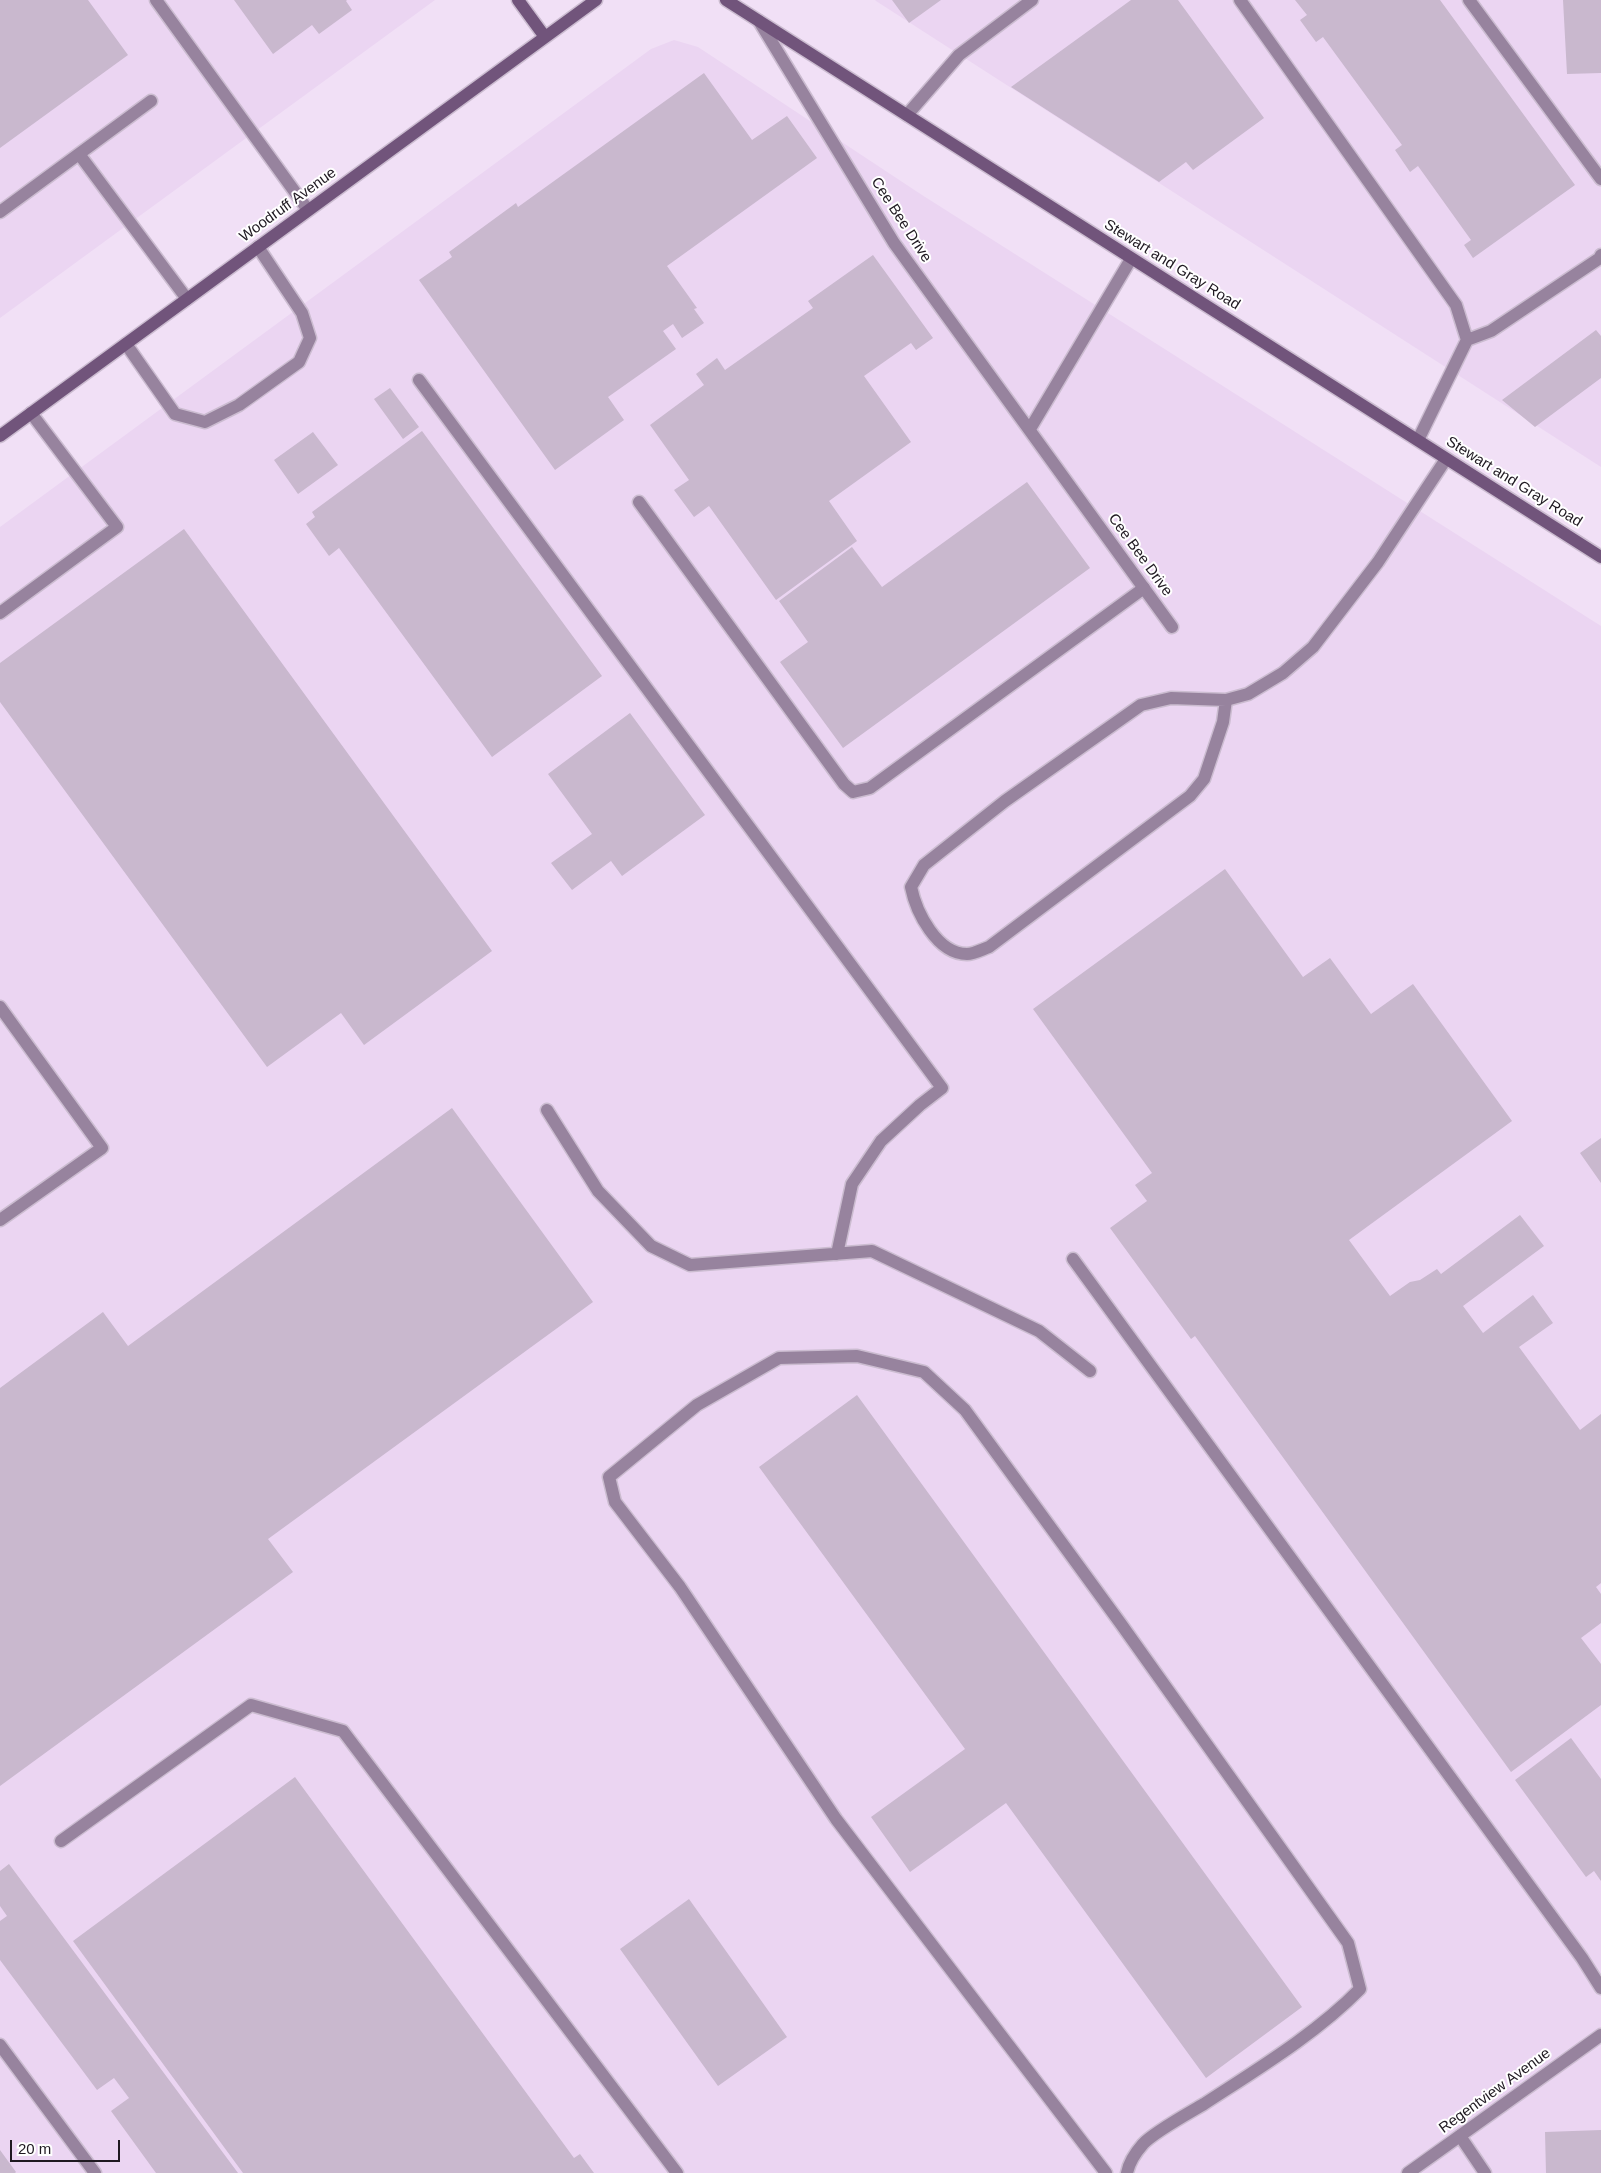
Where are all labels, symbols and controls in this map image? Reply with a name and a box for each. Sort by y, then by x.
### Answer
street label: Woodruff Avenue [236,164,340,246]
street label: Cee Bee Drive [867,174,935,266]
street label: Stewart and Gray Road [1101,216,1243,314]
street label: Stewart and Gray Road [1443,433,1585,531]
street label: Cee Bee Drive [1104,510,1176,600]
street label: Regentview Avenue [1436,2045,1554,2137]
scale bar [12,2130,122,2162]
text: 20 m [18,2140,51,2157]

